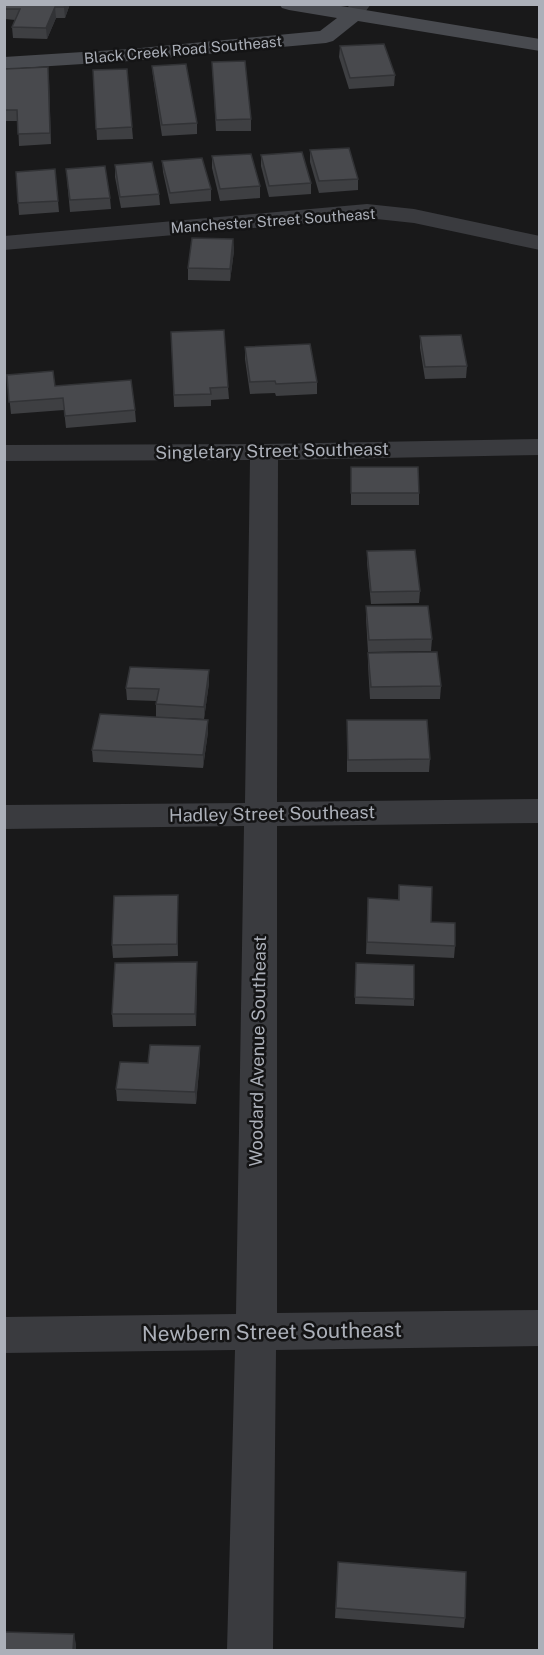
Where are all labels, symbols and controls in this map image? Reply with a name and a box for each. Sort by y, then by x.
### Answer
street label: Black Creek Road Southeast [83,32,283,67]
street label: Manchester Street Southeast [170,205,376,236]
street label: Singletary Street Southeast [155,438,389,463]
street label: Hadley Street Southeast [169,801,375,826]
street label: Woodard Avenue Southeast [245,935,270,1167]
street label: Newbern Street Southeast [142,1317,402,1346]

